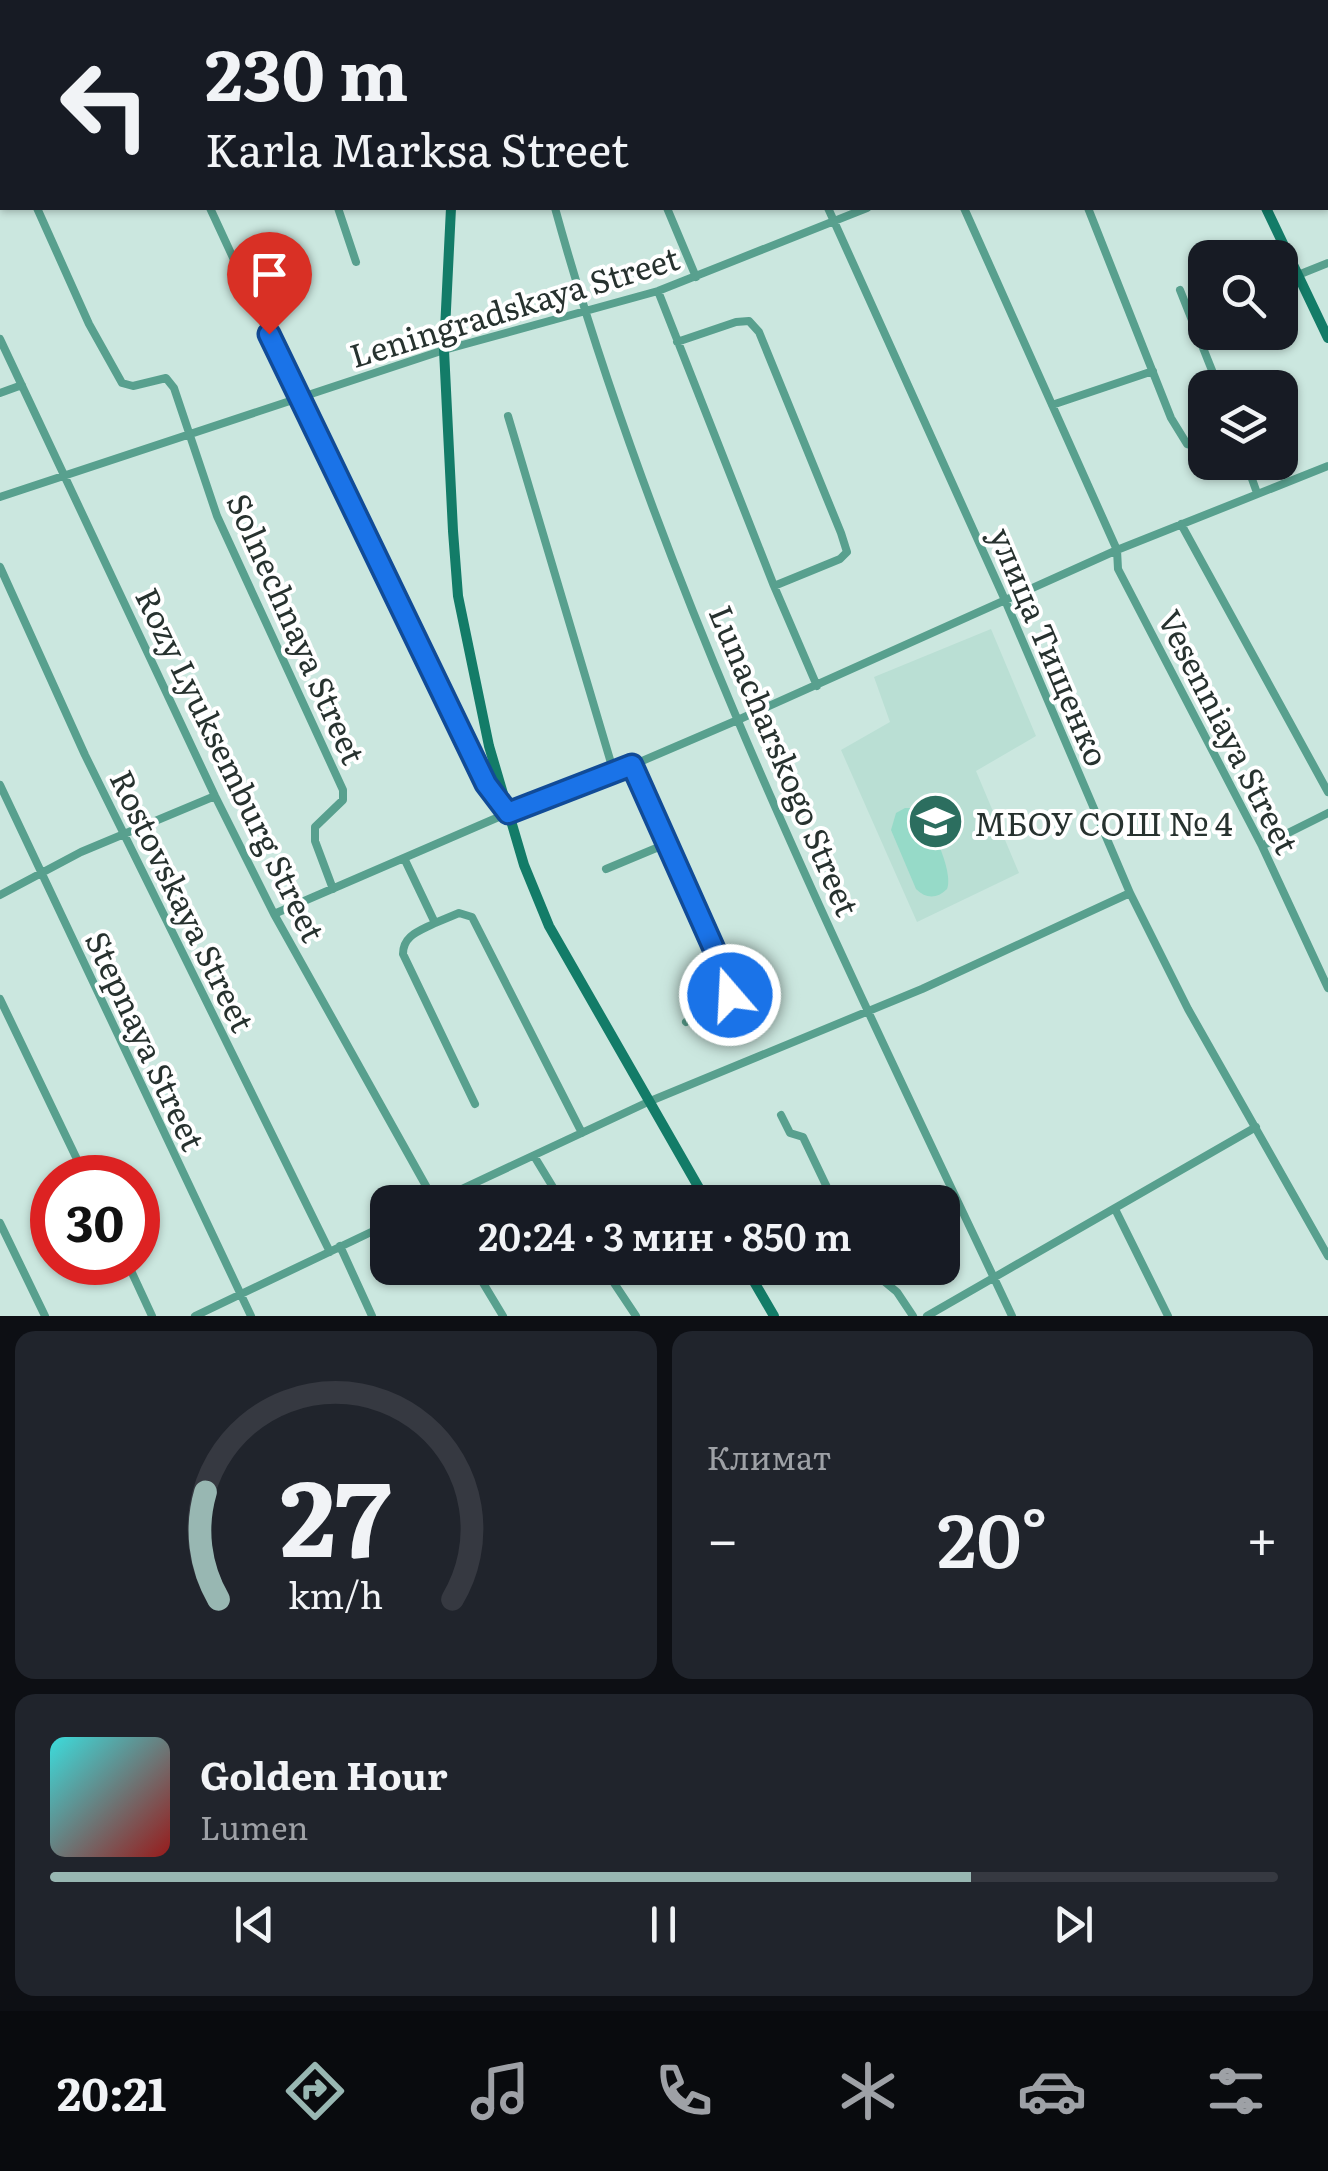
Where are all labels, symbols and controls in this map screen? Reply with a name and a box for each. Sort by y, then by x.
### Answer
text: 230 m [205,19,409,123]
icon: left [40,40,170,170]
text: Karla Marksa Street [205,114,629,181]
pin [227,232,312,335]
street label: Leningradskaya Street [343,232,685,378]
map controls [1188,240,1298,480]
button: search [1188,240,1298,350]
icon: arrive [242,247,297,302]
button: layers [1188,370,1298,480]
street label: Solnechnaya Street [217,485,379,771]
street label: улица Тищенко [979,519,1123,773]
street label: Rozy Lyuksemburg Street [125,579,339,949]
street label: Lunacharskogo Street [699,597,873,923]
street label: Vesenniaya Street [1148,600,1312,862]
street label: Rostovskaya Street [100,761,268,1039]
school or university icon: МБОУ СОШ № 4 [905,792,965,852]
place label: МБОУ СОШ № 4 [974,798,1233,846]
street label: Stepnaya Street [75,922,219,1158]
position arrow [678,943,782,1047]
speed limit sign: 30 [30,1155,160,1285]
text: 20:24 · 3 мин · 850 m [478,1206,852,1263]
text: Климат [707,1432,831,1480]
text: 27 [280,1435,391,1589]
text: 20° [937,1480,1047,1591]
text: − [707,1495,739,1577]
text: + [1246,1495,1278,1577]
text: km/h [288,1567,383,1620]
text: Golden Hour [200,1745,448,1802]
text: Lumen [200,1802,308,1850]
icon: previous [227,1897,282,1952]
icon: pause [636,1897,691,1952]
icon: next [1046,1897,1101,1952]
icon: directions [280,2056,350,2126]
icon: music [465,2056,535,2126]
icon: phone [649,2056,719,2126]
icon: climate [833,2056,903,2126]
icon: car [1017,2056,1087,2126]
icon: filters [1201,2056,1271,2126]
text: 20:21 [57,2058,166,2125]

